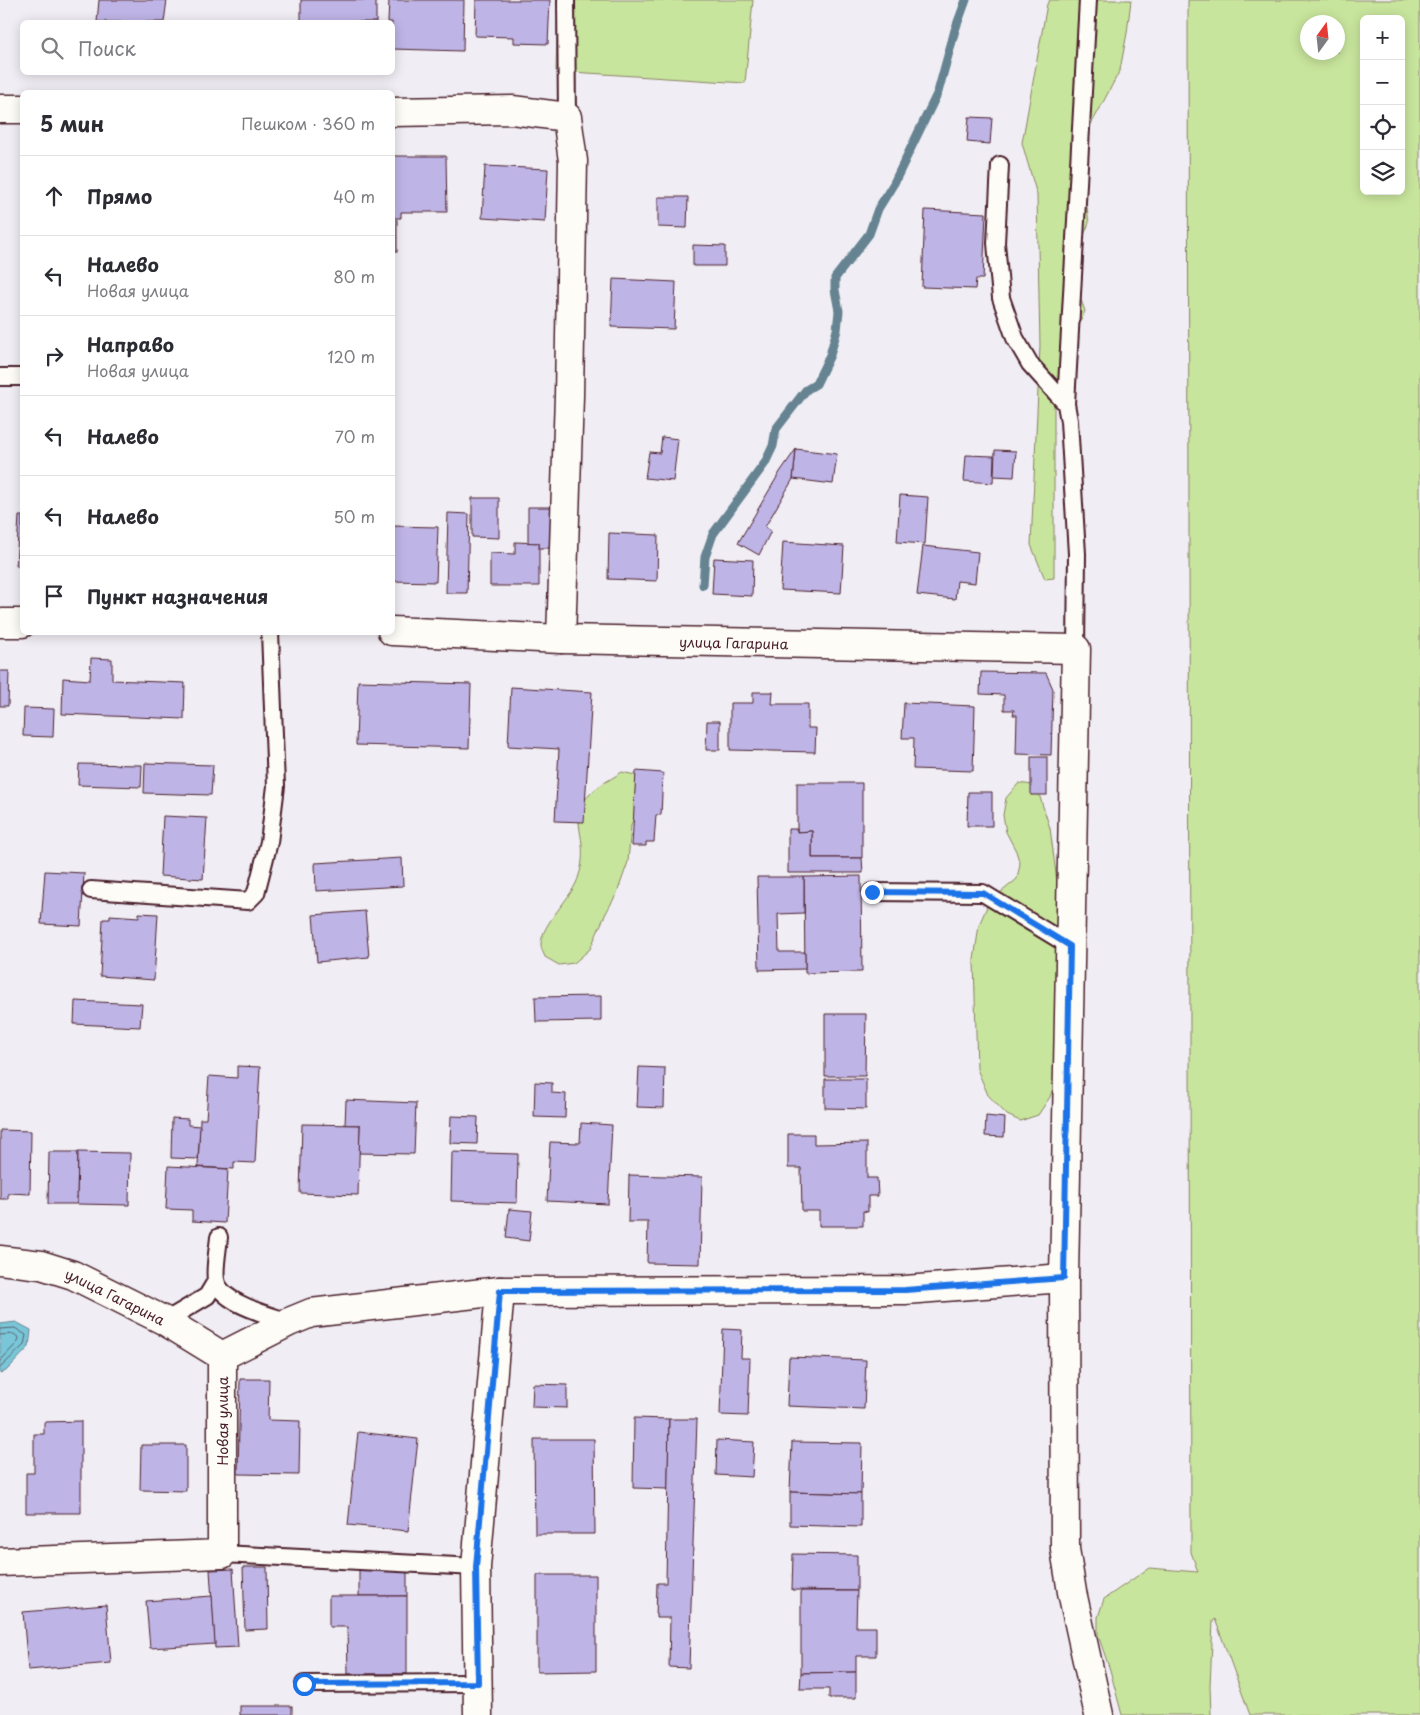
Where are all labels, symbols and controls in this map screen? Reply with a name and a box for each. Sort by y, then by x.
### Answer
north arrow [1300,15,1345,60]
map controls [1360,15,1405,195]
button: + [1360,15,1405,60]
search box [20,20,395,75]
icon: search [38,34,66,62]
text: Поиск [78,34,136,62]
button: − [1360,60,1405,105]
button: locate [1360,105,1405,150]
text: 5 мин [40,107,104,139]
text: Пешком · 360 m [241,111,375,135]
button: layers [1360,150,1405,195]
icon: ahead [40,182,68,210]
text: Прямо [87,182,152,210]
text: 40 m [333,184,375,208]
text: Налево [87,250,159,278]
icon: left [40,262,68,290]
text: 80 m [333,264,375,288]
text: Новая улица [87,278,189,302]
text: Направо [87,330,174,358]
icon: right [40,342,68,370]
text: 120 m [328,344,375,368]
text: Новая улица [87,358,189,382]
icon: left [40,422,68,450]
text: Налево [87,422,159,450]
text: 70 m [335,424,375,448]
icon: left [40,502,68,530]
text: Налево [87,502,159,530]
text: 50 m [334,504,375,528]
icon: arrive [40,582,68,610]
text: Пункт назначения [87,582,268,610]
street label: улица Гагарина [679,631,789,654]
route end [861,881,884,904]
street label: улица Гагарина [63,1263,169,1330]
street label: Новая улица [212,1376,233,1466]
route start [293,1673,316,1696]

